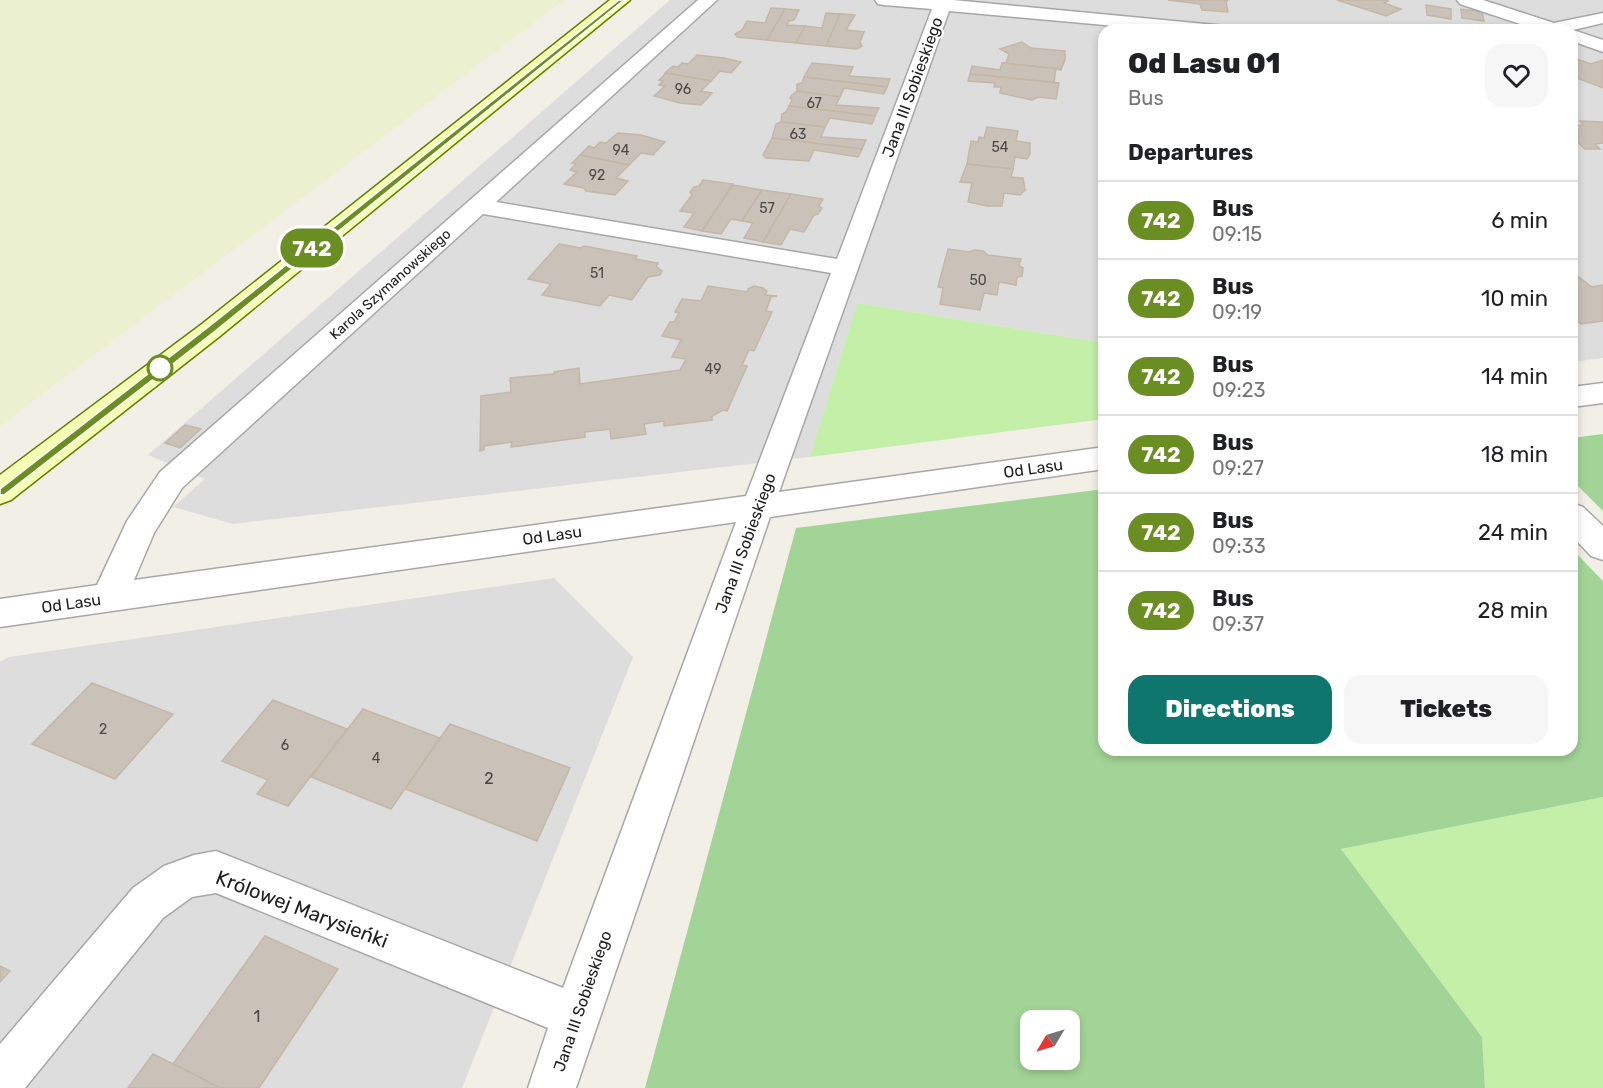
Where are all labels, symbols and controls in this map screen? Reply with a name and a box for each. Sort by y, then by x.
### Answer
street label: Jana III Sobieskiego [878,14,947,160]
button: heart [1485,44,1548,107]
text: Od Lasu 01 [1128,47,1280,80]
house number: 96 [675,81,691,98]
text: Bus [1128,86,1164,110]
house number: 67 [806,95,822,112]
house number: 63 [790,126,806,143]
house number: 54 [991,139,1009,156]
text: Departures [1128,139,1253,166]
house number: 94 [613,142,630,159]
house number: 92 [589,167,605,184]
text: Bus [1212,195,1254,222]
house number: 57 [759,200,775,217]
text: 6 min [1491,207,1548,234]
text: 742 [1141,208,1181,233]
text: 09:15 [1212,222,1262,246]
street label: Karola Szymanowskiego [326,226,454,343]
line badge: 742 [278,228,346,268]
text: 742 [292,236,332,261]
house number: 51 [590,265,604,282]
house number: 50 [969,272,987,289]
text: Bus [1212,273,1254,300]
text: 10 min [1481,285,1548,312]
text: 742 [1141,286,1181,311]
text: 09:19 [1212,300,1262,324]
text: Bus [1212,351,1254,378]
unlabelled marker [147,355,173,381]
house number: 49 [705,361,721,378]
text: 14 min [1481,363,1548,390]
text: 742 [1141,364,1181,389]
text: 09:23 [1212,378,1265,402]
text: Bus [1212,429,1254,456]
text: 18 min [1481,441,1548,468]
text: 742 [1141,442,1181,467]
street label: Od Lasu [1002,455,1064,482]
text: 09:27 [1212,456,1264,480]
street label: Jana III Sobieskiego [711,470,780,616]
text: Bus [1212,507,1254,534]
text: 24 min [1478,519,1548,546]
text: 742 [1141,520,1181,545]
street label: Od Lasu [521,522,583,549]
text: 09:33 [1212,534,1266,558]
text: Bus [1212,585,1254,612]
street label: Od Lasu [40,590,102,617]
text: 28 min [1477,597,1548,624]
text: 742 [1141,598,1181,623]
text: 09:37 [1212,612,1264,636]
button: Directions [1128,675,1332,744]
button: Tickets [1344,675,1548,744]
house number: 2 [99,721,107,738]
house number: 6 [281,737,289,754]
house number: 4 [372,750,381,767]
house number: 2 [484,769,494,788]
street label: Królowej Marysieńki [212,865,392,953]
street label: Jana III Sobieskiego [549,928,616,1074]
house number: 1 [254,1007,260,1026]
north arrow [1020,1010,1080,1070]
map controls [1020,1010,1080,1070]

